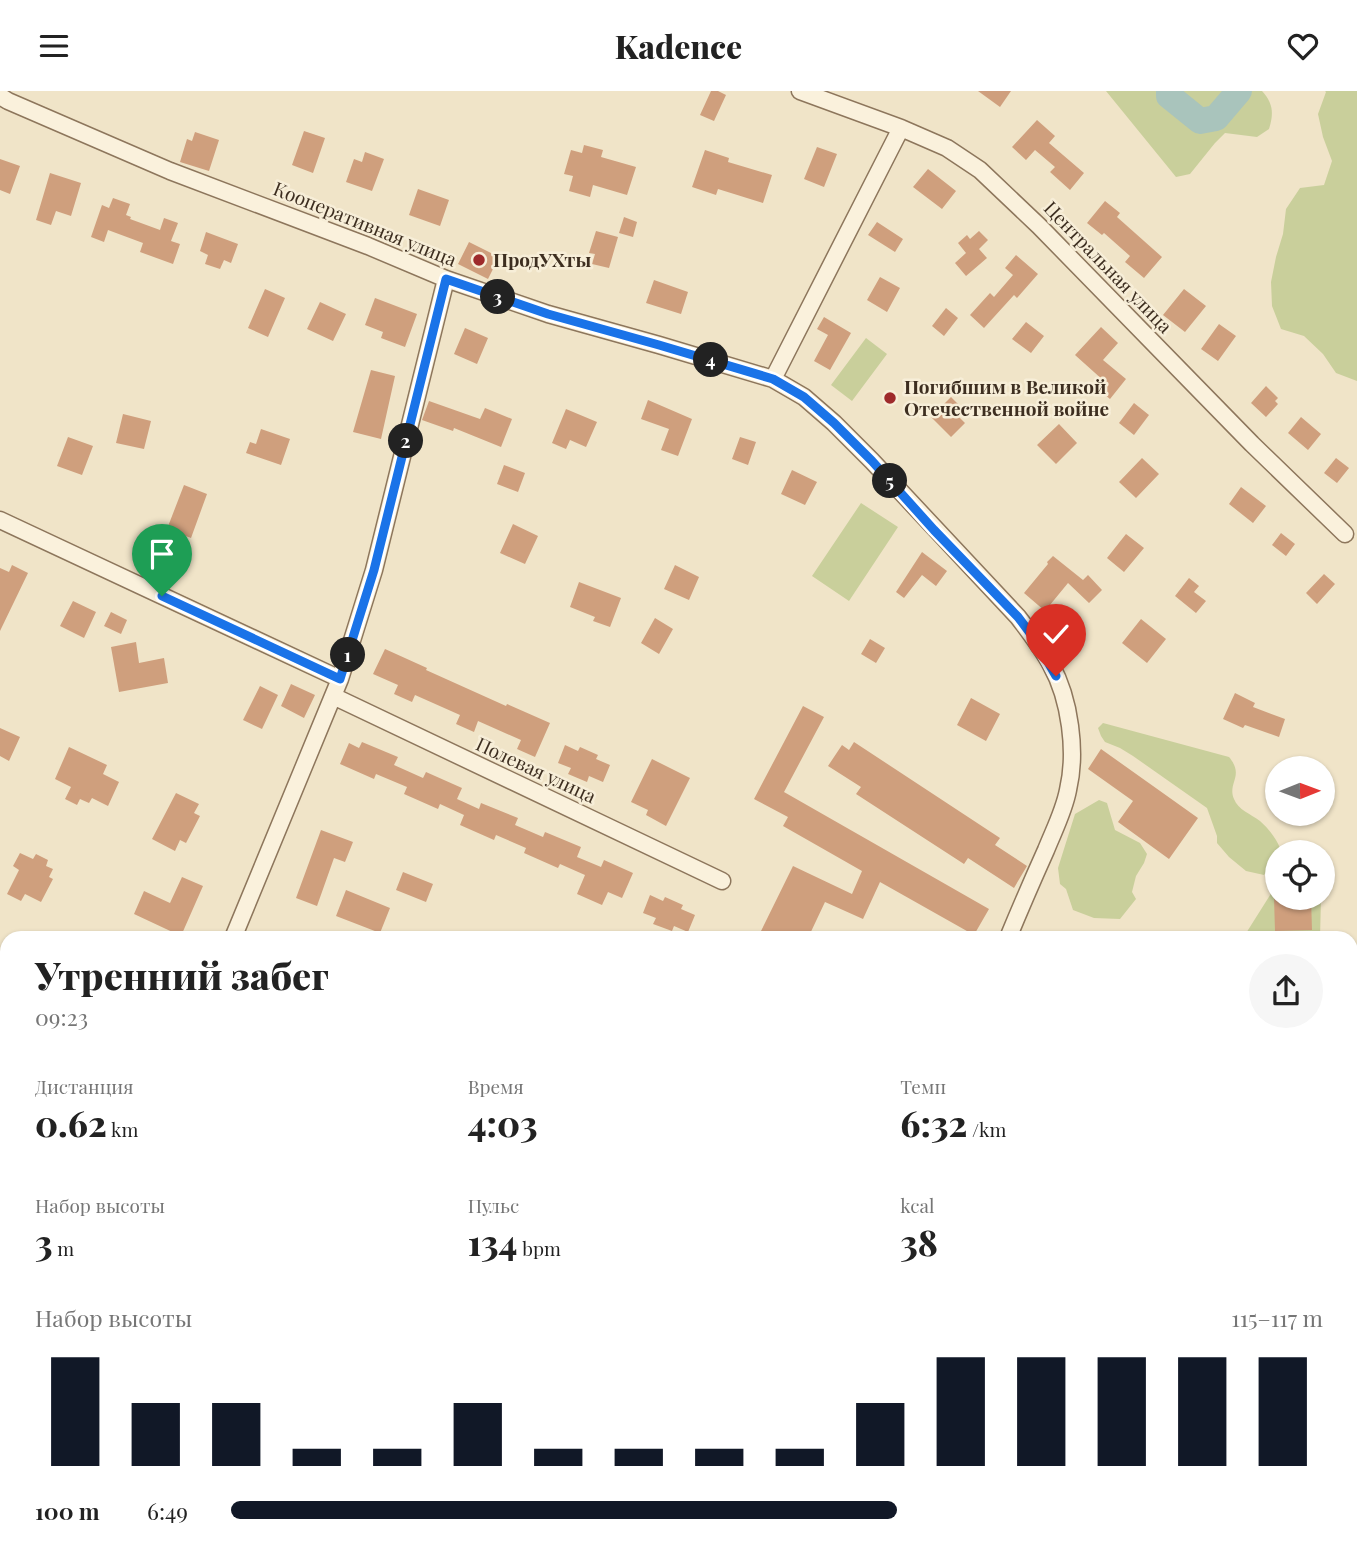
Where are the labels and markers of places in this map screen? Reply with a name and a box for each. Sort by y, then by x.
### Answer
place label: ПродУХты [493,246,591,272]
marker: ПродУХты [471,252,487,268]
pin: 3 [480,279,516,315]
pin: 4 [694,343,728,377]
place label: Погибшим в Великой Отечественной войне [904,373,1109,421]
marker: Погибшим в Великой Отечественной войне [882,390,898,406]
pin: 2 [388,423,424,459]
pin: 5 [872,463,908,499]
pin [132,524,192,596]
pin [1026,604,1086,676]
pin: 1 [330,637,366,673]

